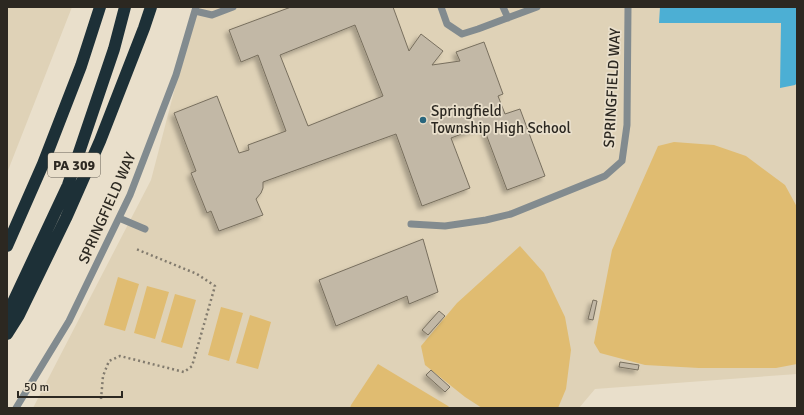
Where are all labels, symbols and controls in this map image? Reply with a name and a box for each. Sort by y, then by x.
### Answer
street label: SPRINGFIELD WAY [600,27,624,148]
place label: Springfield Township High School [431,102,571,137]
marker: Springfield Township High School [418,115,428,125]
street label: SPRINGFIELD WAY [74,149,140,266]
road number: PA 309 [48,153,100,177]
scale bar [18,373,122,399]
text: 50 m [24,380,49,395]

